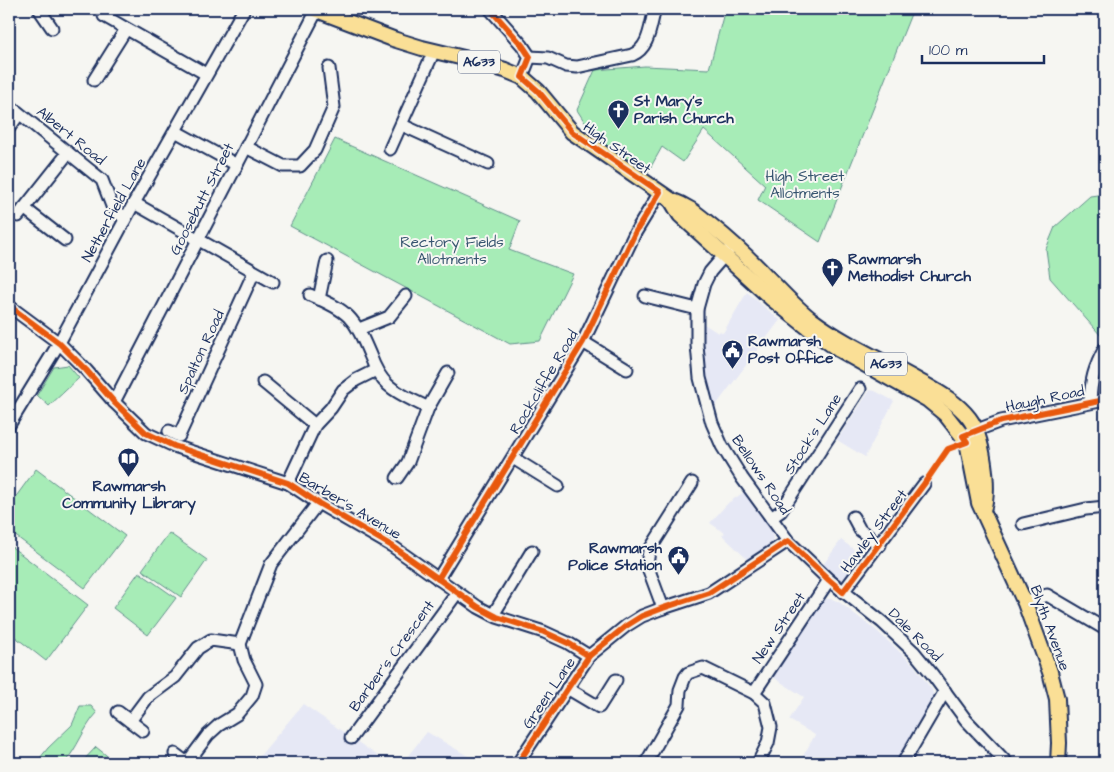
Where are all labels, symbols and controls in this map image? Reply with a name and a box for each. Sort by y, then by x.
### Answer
scale bar [922,32,1044,64]
text: 100 m [929,40,968,61]
road number: A633 [458,51,500,74]
place label: St Mary's Parish Church [633,91,734,129]
church icon: St Mary's Parish Church [606,98,630,129]
street label: Albert Road [32,102,110,171]
street label: High Street [578,117,655,180]
street label: Goosebutt Street [165,139,239,259]
street label: Netherfield Lane [77,154,151,266]
park label: High Street Allotments [766,166,844,204]
park label: Rectory Fields Allotments [400,232,504,270]
place label: Rawmarsh Methodist Church [848,249,971,287]
church icon: Rawmarsh Methodist Church [820,256,844,287]
street label: Spalton Road [172,306,230,397]
street label: Rockcliffe Road [505,326,584,438]
place label: Rawmarsh Post Office [748,331,833,369]
public building icon: Rawmarsh Post Office [720,338,744,369]
road number: A633 [865,352,907,376]
street label: Haugh Road [1004,380,1087,419]
street label: Stock's Lane [779,390,847,478]
street label: Bellows Road [727,431,796,519]
library icon: Rawmarsh Community Library [117,446,141,477]
street label: Barber's Avenue [295,467,405,545]
place label: Rawmarsh Community Library [62,476,197,515]
street label: Hawley Street [836,485,913,578]
place label: Rawmarsh Police Station [568,538,663,576]
public building icon: Rawmarsh Police Station [666,545,690,576]
street label: Blyth Avenue [1024,582,1075,674]
street label: New Street [747,588,811,668]
street label: Barber's Crescent [344,596,440,716]
street label: Dale Road [883,603,947,667]
street label: Green Lane [517,653,581,733]

